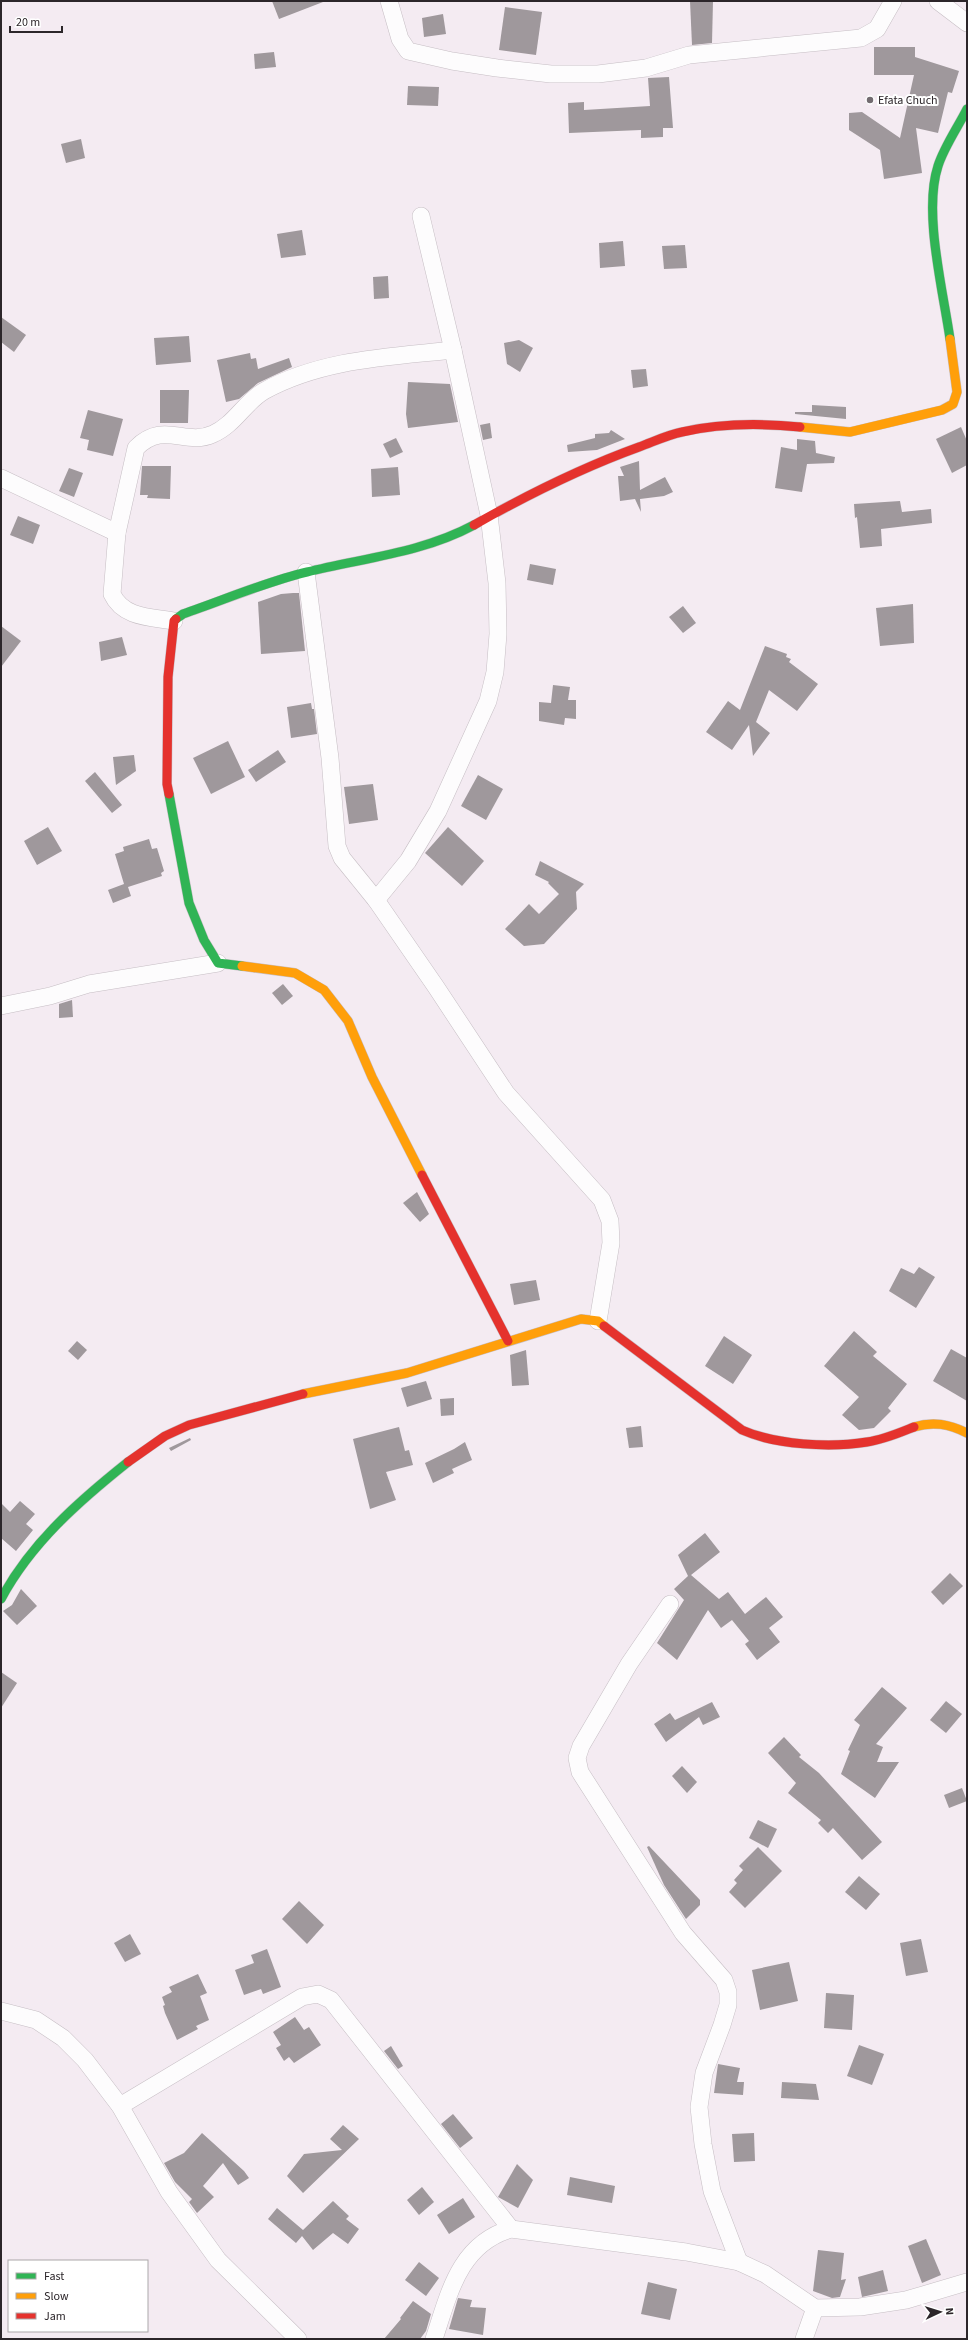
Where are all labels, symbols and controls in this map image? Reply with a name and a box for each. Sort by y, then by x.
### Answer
scale bar [10,8,62,34]
text: 20 m [16,14,40,31]
place label: Efata Chuch [878,92,938,109]
marker: Efata Chuch [865,95,875,105]
legend [8,2260,148,2332]
text: Fast [44,2268,64,2285]
text: Slow [44,2288,69,2305]
north arrow [920,2292,960,2332]
text: N [942,2307,957,2316]
text: Jam [44,2308,66,2325]

